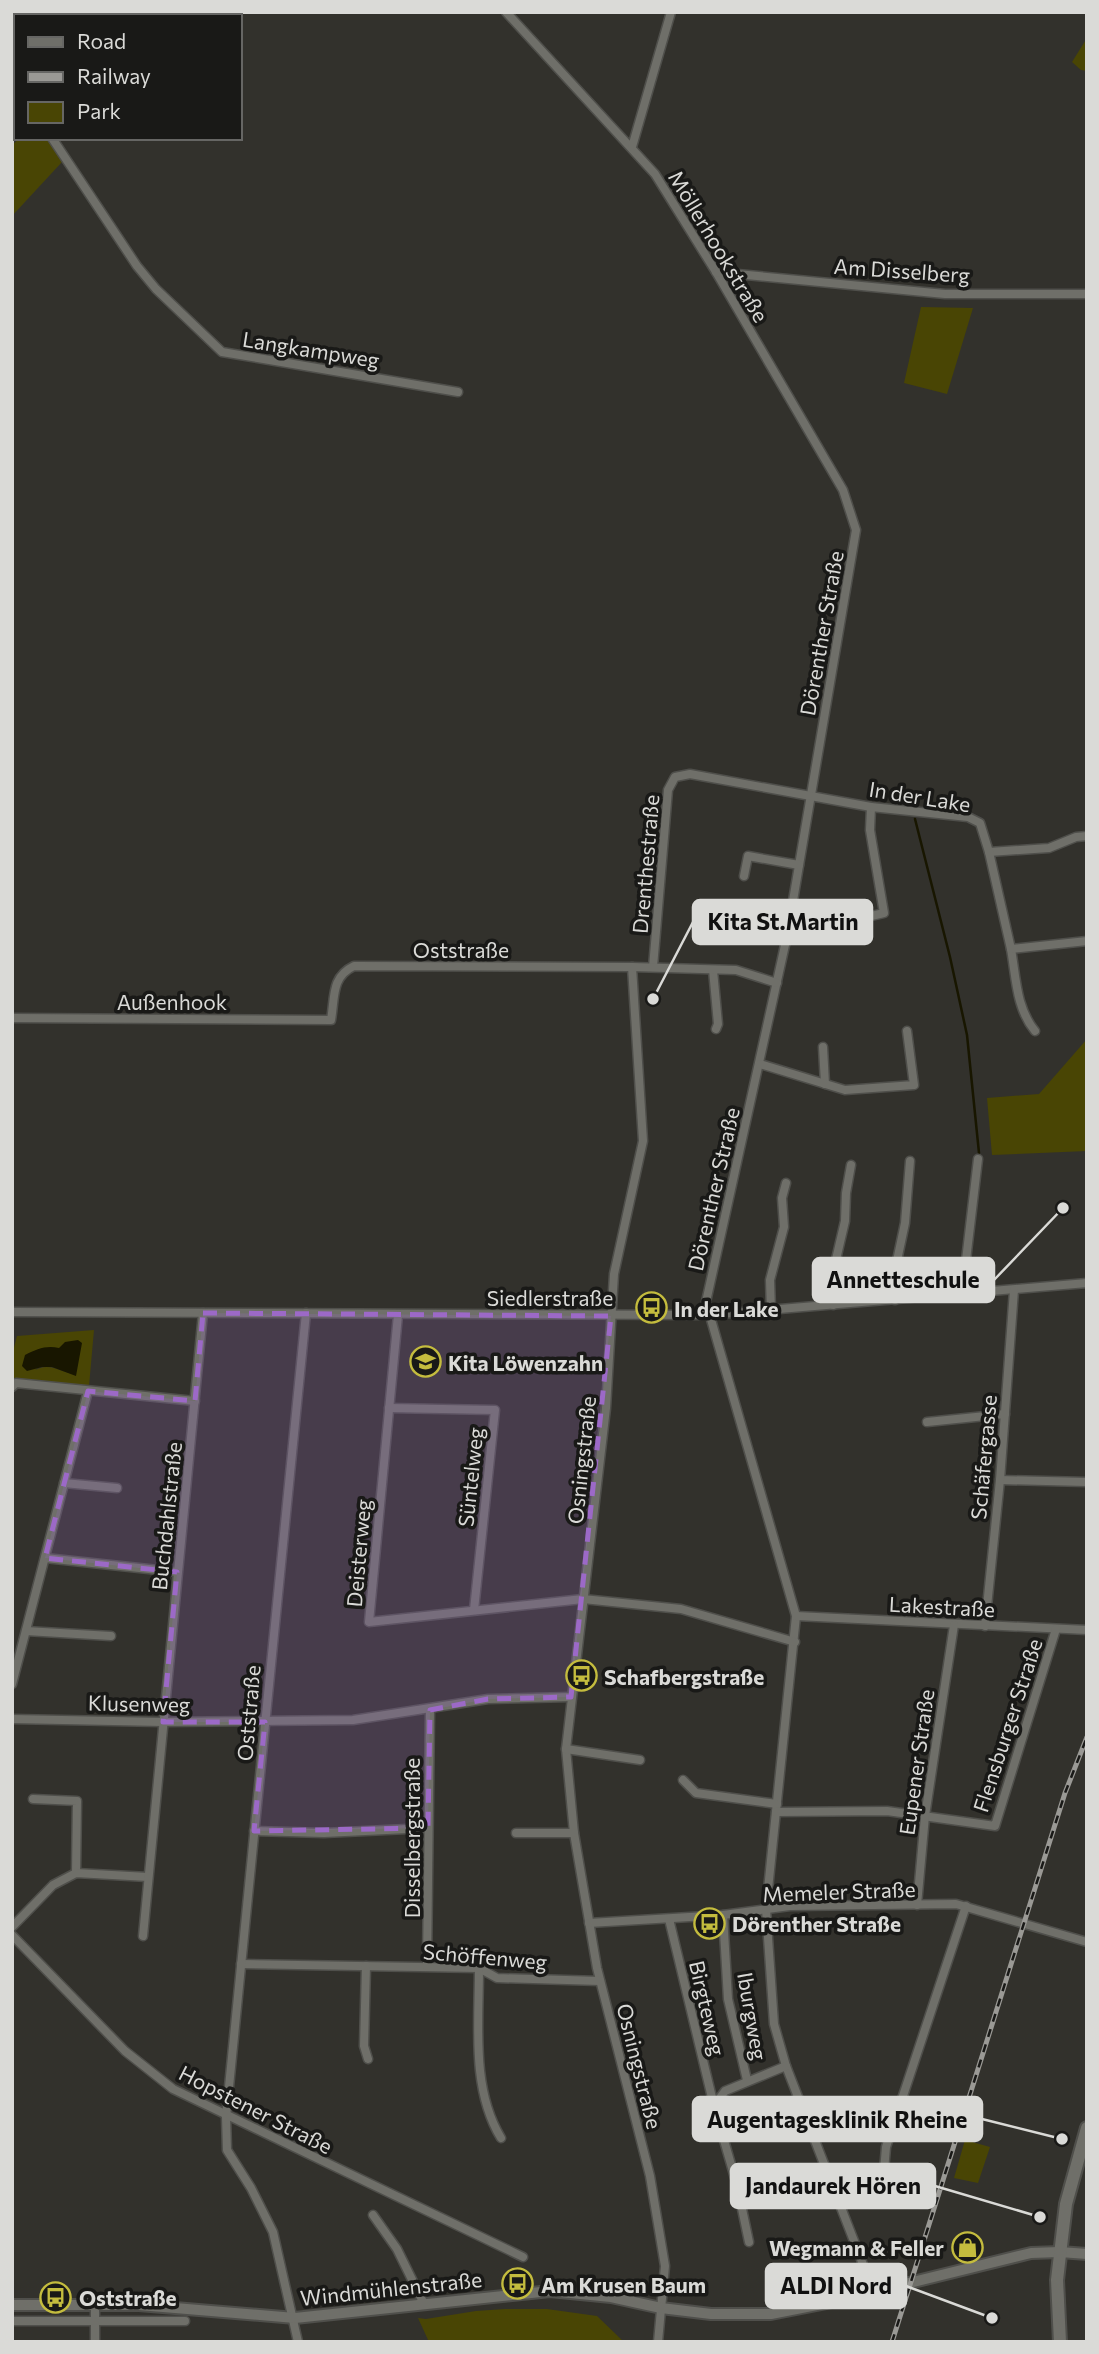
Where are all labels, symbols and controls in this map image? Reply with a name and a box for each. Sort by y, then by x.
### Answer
legend [14,14,242,140]
text: Road [77,28,126,53]
text: Railway [77,63,151,88]
text: Park [77,98,121,123]
street label: Möllerhookstraße [664,166,774,326]
street label: Am Disselberg [833,253,971,287]
street label: Langkampweg [241,326,381,372]
street label: Dörenther Straße [794,549,848,717]
street label: In der Lake [867,776,973,816]
street label: Drenthestraße [626,793,664,935]
callout: Kita St.Martin [693,900,872,944]
text: Kita St.Martin [707,907,859,935]
street label: Oststraße [413,937,509,962]
street label: Außenhook [117,989,227,1014]
street label: Dörenther Straße [682,1105,744,1273]
callout: Annetteschule [813,1258,994,1302]
text: Annetteschule [826,1265,980,1293]
street label: Siedlerstraße [487,1285,613,1310]
bus stop icon: In der Lake [634,1291,668,1325]
place label: In der Lake [674,1296,779,1321]
school or university icon: Kita Löwenzahn [408,1345,442,1379]
place label: Kita Löwenzahn [448,1350,603,1375]
street label: Schäfergasse [965,1394,1001,1520]
street label: Osningstraße [562,1395,600,1525]
street label: Süntelweg [452,1426,488,1528]
street label: Buchdahlstraße [146,1440,186,1592]
street label: Deisterweg [341,1498,375,1608]
street label: Lakestraße [888,1591,996,1621]
street label: Flensburger Straße [967,1635,1047,1815]
bus stop icon: Schafbergstraße [564,1659,598,1693]
street label: Oststraße [231,1664,265,1762]
place label: Schafbergstraße [604,1664,764,1689]
street label: Eupener Straße [893,1688,939,1836]
street label: Klusenweg [88,1690,190,1716]
street label: Disselbergstraße [399,1758,424,1918]
street label: Memeler Straße [762,1876,916,1906]
bus stop icon: Dörenther Straße [692,1906,726,1940]
place label: Dörenther Straße [732,1911,901,1936]
street label: Schöffenweg [422,1938,548,1974]
street label: Birgteweg [685,1958,731,2058]
street label: Iburgweg [733,1970,773,2062]
street label: Osningstraße [612,2001,668,2131]
street label: Hopstener Straße [175,2060,337,2158]
callout: Augentagesklinik Rheine [693,2097,982,2141]
text: Augentagesklinik Rheine [707,2105,967,2133]
callout: Jandaurek Hören [731,2164,935,2208]
text: Jandaurek Hören [745,2171,921,2199]
shop icon: Wegmann & Feller [950,2230,984,2264]
place label: Wegmann & Feller [769,2235,944,2260]
callout: ALDI Nord [766,2264,906,2308]
street label: Windmühlenstraße [299,2266,483,2310]
bus stop icon: Am Krusen Baum [501,2267,535,2301]
text: ALDI Nord [780,2271,892,2299]
place label: Am Krusen Baum [541,2272,706,2297]
bus stop icon: Oststraße [39,2280,73,2314]
place label: Oststraße [79,2285,177,2310]

